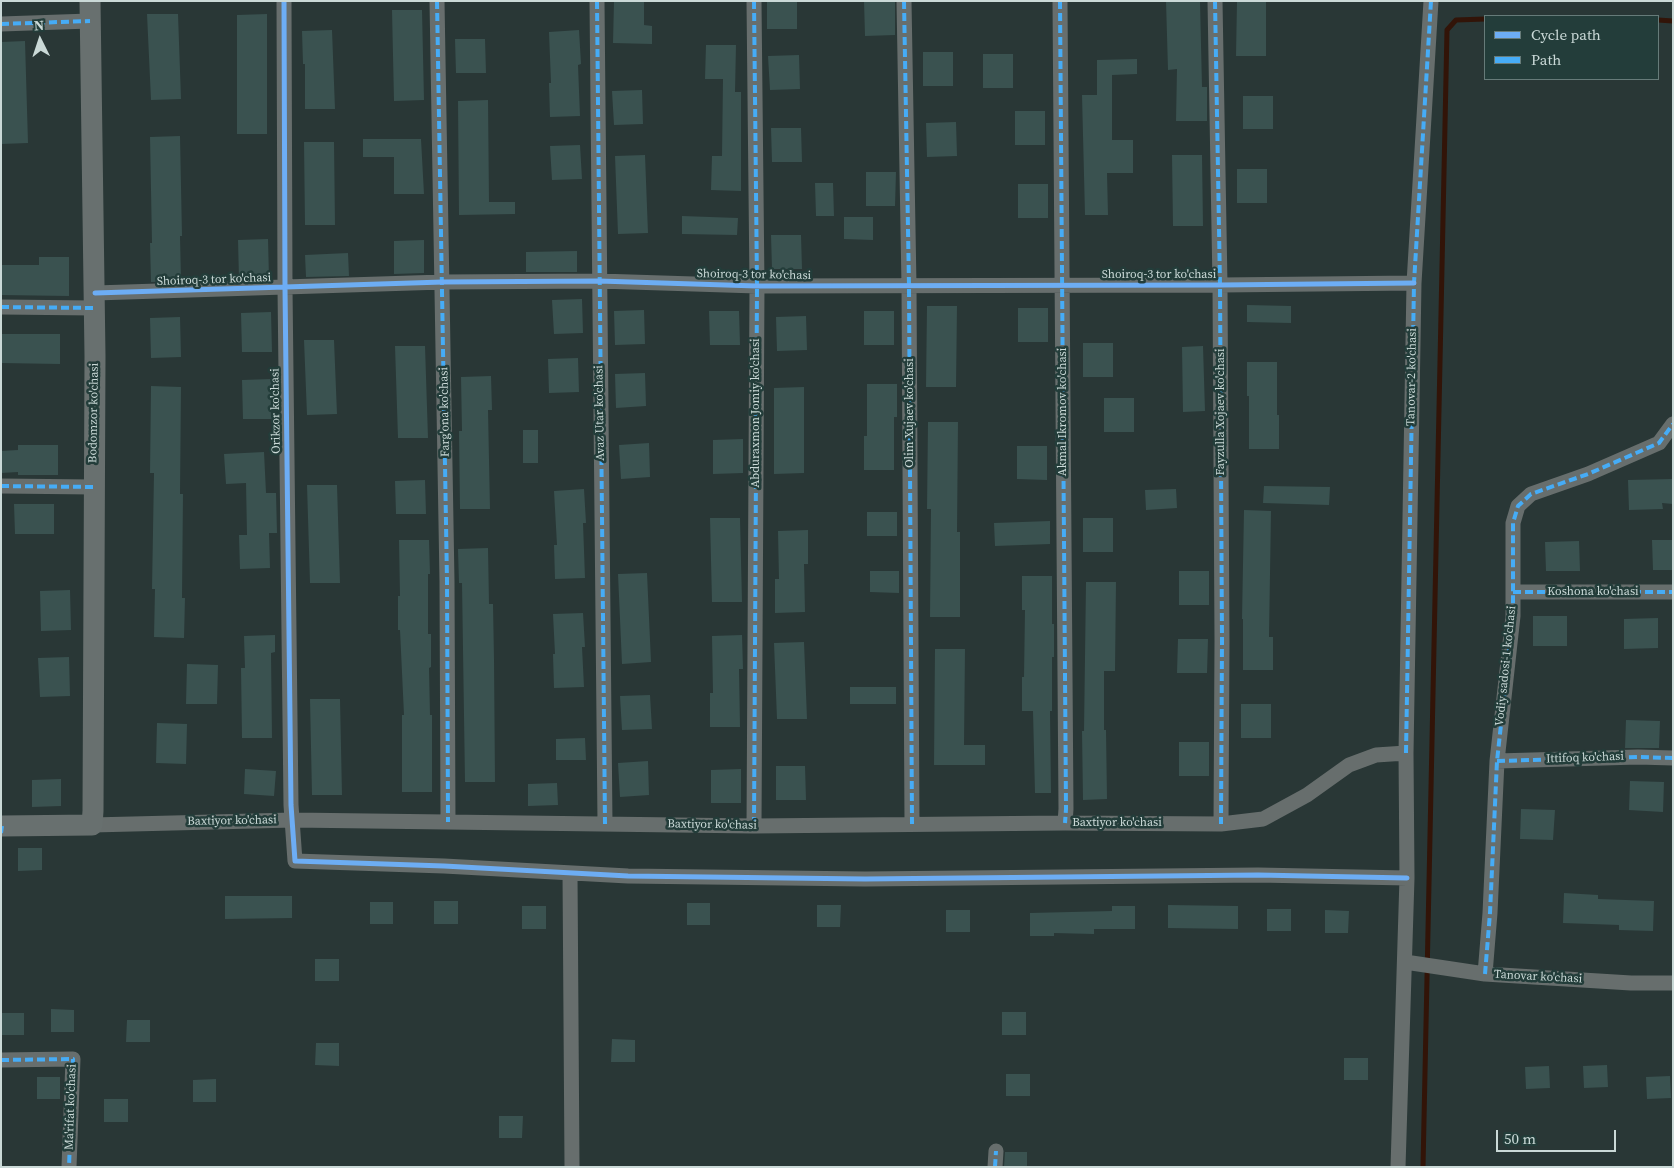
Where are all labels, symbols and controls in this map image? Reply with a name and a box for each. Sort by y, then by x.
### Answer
north arrow [15,15,65,65]
text: N [33,15,45,35]
legend [1484,15,1659,80]
text: Cycle path [1531,24,1601,45]
text: Path [1531,49,1561,70]
street label: Shoiroq-3 tor ko'chasi [697,267,811,283]
street label: Shoiroq-3 tor ko'chasi [1102,268,1216,282]
street label: Shoiroq-3 tor ko'chasi [157,271,271,289]
street label: Tanovar-2 ko'chasi [1404,328,1420,426]
street label: Abduraxmon Jomiy ko'chasi [749,338,763,488]
street label: Akmal Ikromov ko'chasi [1056,348,1070,476]
street label: Fayzulla Xojaev ko'chasi [1214,348,1228,476]
street label: Olim Xujaev ko'chasi [903,358,917,468]
street label: Bodomzor ko'chasi [86,363,102,463]
street label: Avaz Utar ko'chasi [592,365,608,461]
street label: Farg'ona ko'chasi [437,367,453,457]
street label: Orikzor ko'chasi [268,368,284,454]
street label: Koshona ko'chasi [1547,585,1639,599]
street label: Vodiy sadosi-1 ko'chasi [1493,605,1519,727]
street label: Ittifoq ko'chasi [1546,749,1624,767]
street label: Baxtiyor ko'chasi [187,813,277,829]
street label: Baxtiyor ko'chasi [1072,816,1162,830]
street label: Baxtiyor ko'chasi [667,817,757,833]
street label: Tanovar ko'chasi [1493,967,1583,987]
street label: Ma'rifat ko'chasi [62,1064,80,1150]
scale bar [1499,1120,1619,1152]
text: 50 m [1504,1128,1536,1149]

